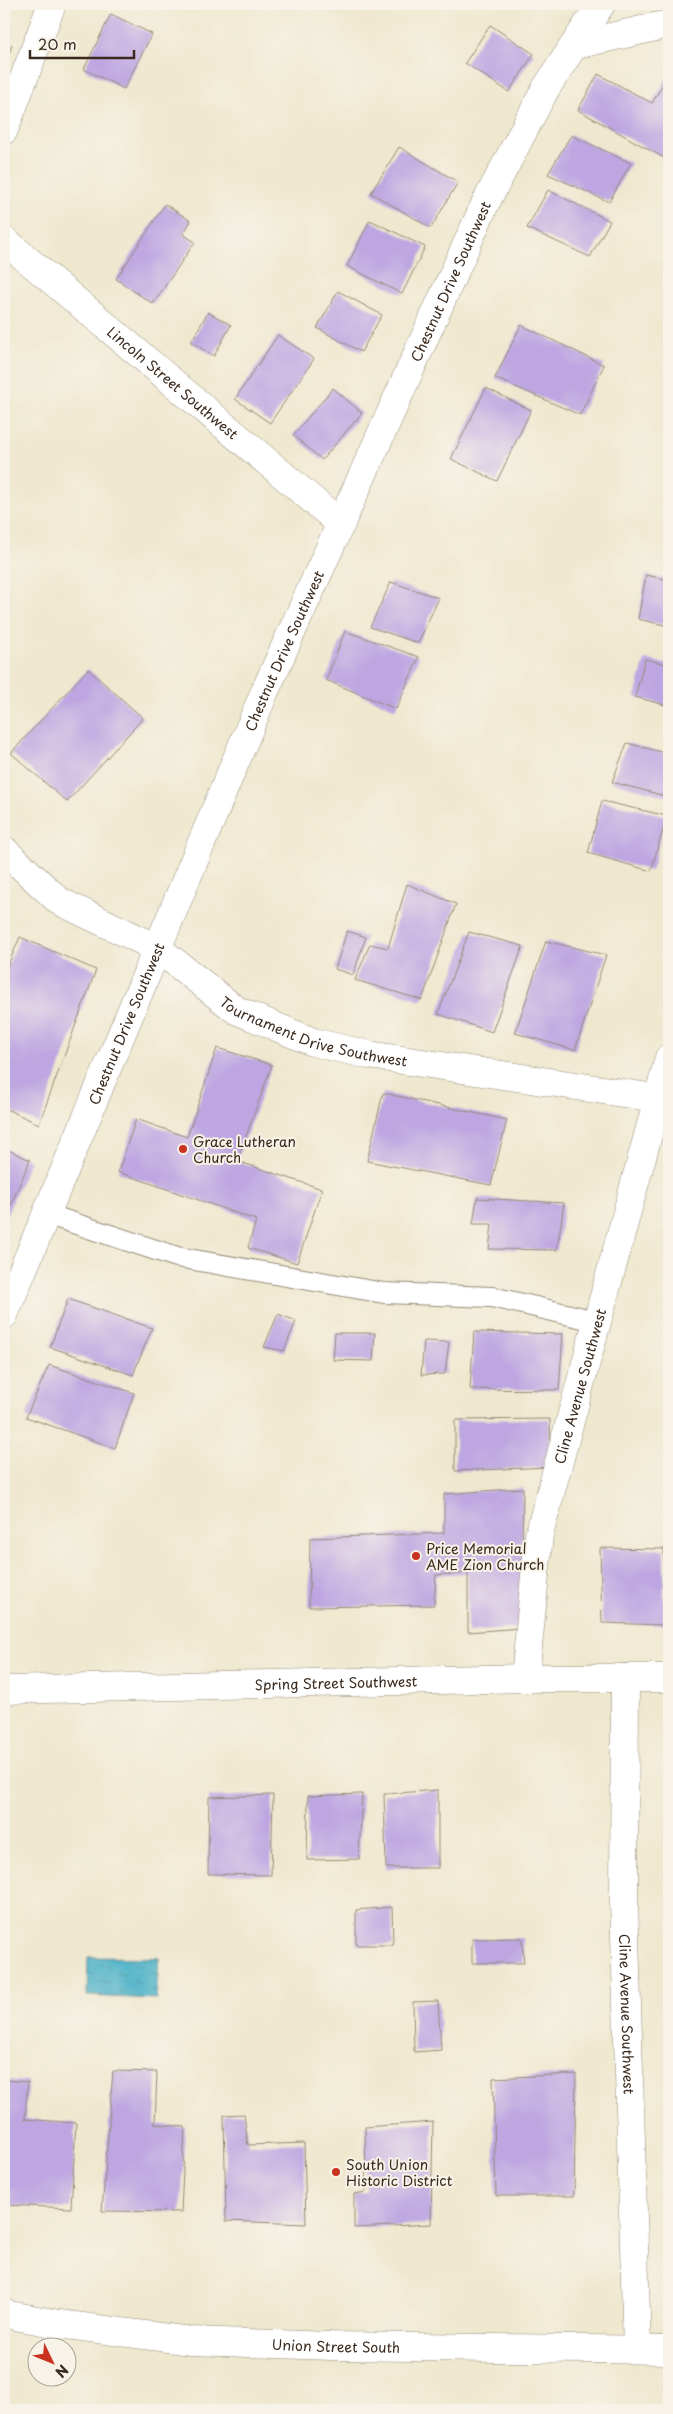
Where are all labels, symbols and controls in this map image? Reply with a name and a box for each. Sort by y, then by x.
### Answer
scale bar [30,28,134,60]
text: 20 m [38,32,77,55]
street label: Chestnut Drive Southwest [405,197,496,365]
street label: Lincoln Street Southwest [103,321,243,444]
street label: Chestnut Drive Southwest [239,566,329,734]
street label: Chestnut Drive Southwest [83,939,169,1108]
street label: Tournament Drive Southwest [216,991,409,1071]
place label: Grace Lutheran Church [193,1131,296,1168]
marker: Grace Lutheran Church [177,1143,189,1155]
street label: Cline Avenue Southwest [548,1306,611,1466]
place label: Price Memorial AME Zion Church [426,1538,544,1575]
marker: Price Memorial AME Zion Church [410,1550,422,1562]
street label: Spring Street Southwest [254,1670,418,1695]
street label: Cline Avenue Southwest [614,1933,640,2095]
place label: South Union Historic District [346,2154,453,2191]
marker: South Union Historic District [330,2166,342,2178]
street label: Union Street South [271,2333,400,2357]
north arrow [28,2336,78,2386]
text: N [50,2360,73,2382]

